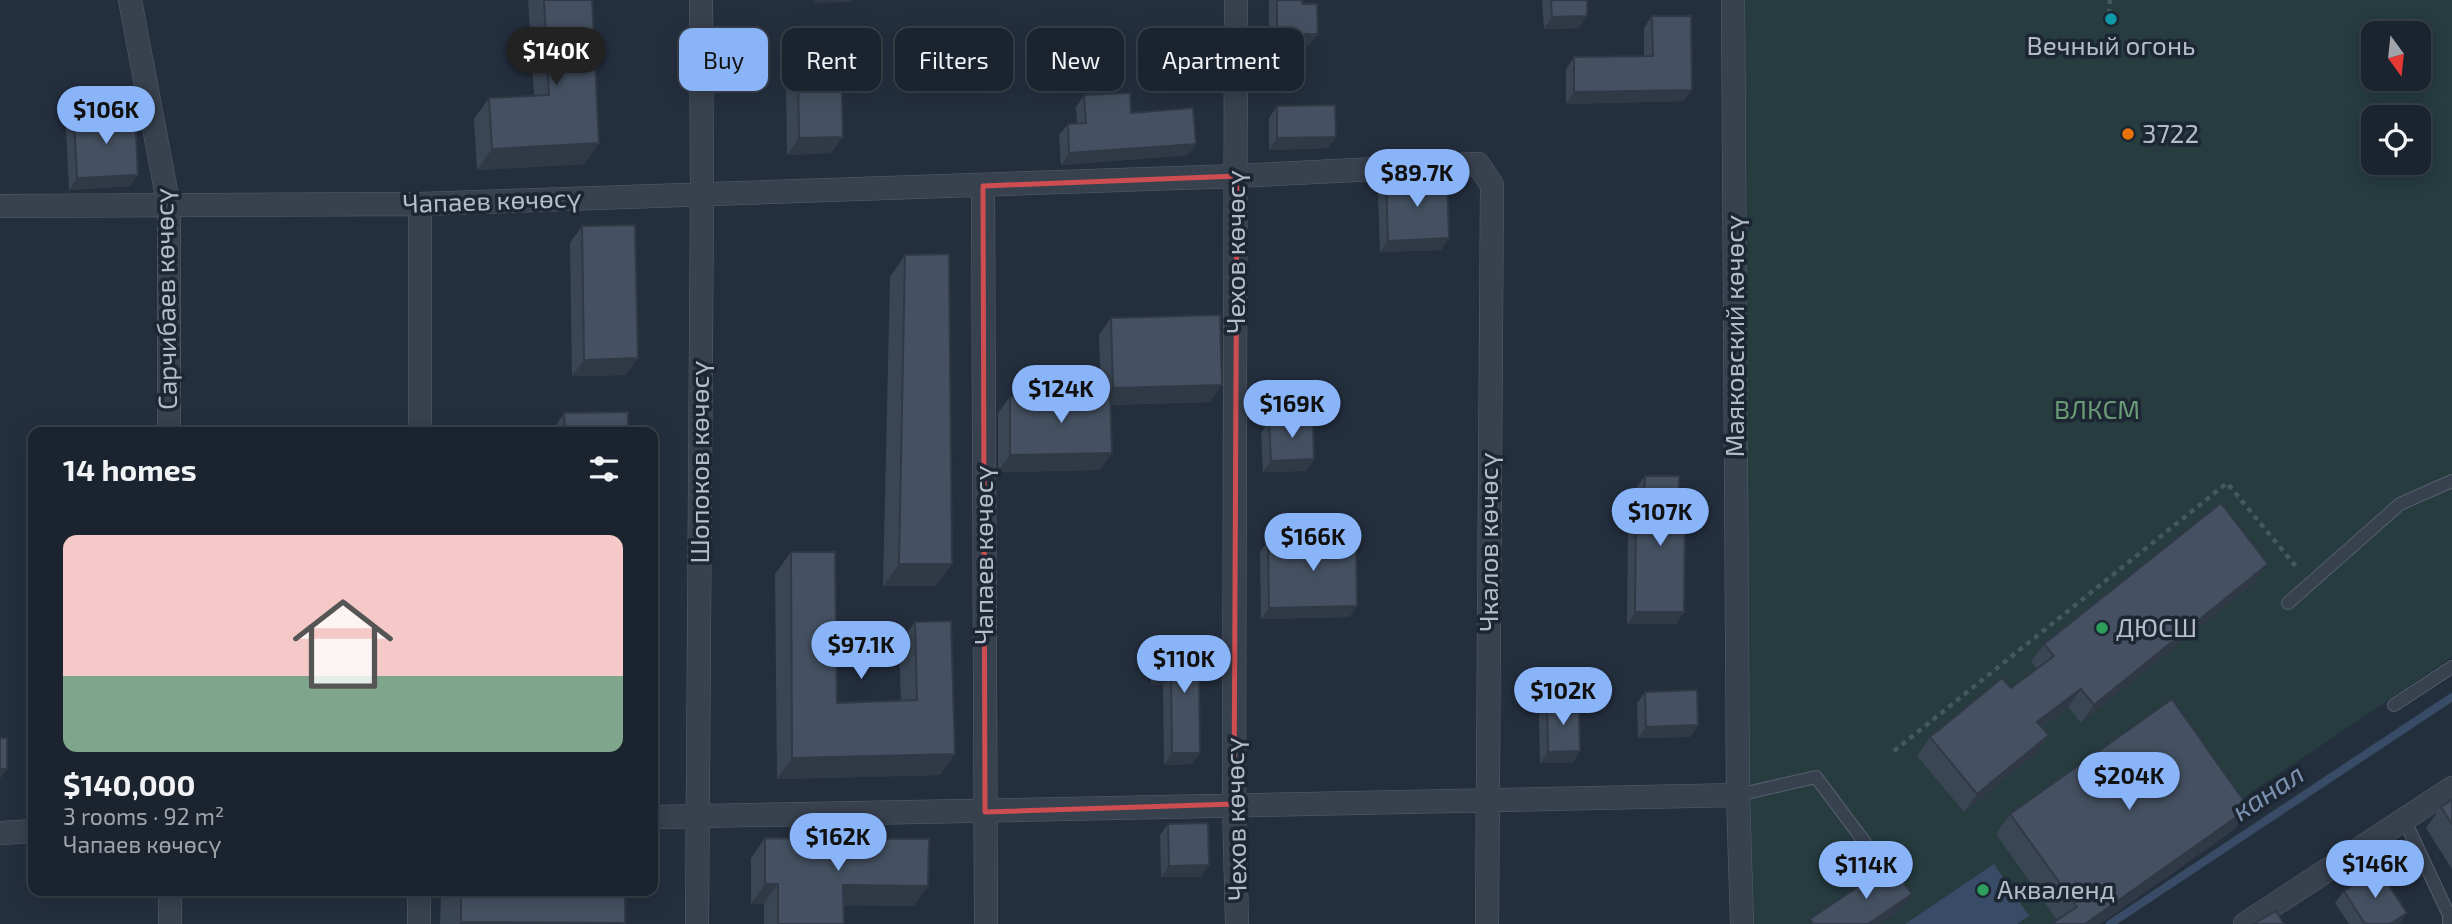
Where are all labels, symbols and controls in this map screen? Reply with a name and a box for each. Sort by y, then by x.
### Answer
marker: Вечный огонь [2103,11,2119,27]
north arrow [2361,21,2431,91]
map controls [2361,21,2431,175]
pin: $140K [507,28,605,87]
chip: Buy [679,28,768,91]
chip: Rent [782,28,881,91]
chip: Filters [895,28,1013,91]
chip: New [1027,28,1124,91]
chip: Apartment [1138,28,1304,91]
place label: Вечный огонь [2027,29,2195,60]
text: $140K [522,36,590,64]
pin: $106K [57,86,155,146]
text: $106K [73,95,139,123]
button: locate [2361,105,2431,175]
place label: 3722 [2142,117,2199,148]
marker: 3722 [2120,126,2136,142]
pin: $89.7K [1360,150,1474,209]
text: $89.7K [1381,158,1453,186]
street label: Чехов көчөсү [1219,170,1250,334]
street label: Чапаев көчөсү [402,181,582,218]
street label: Сарчибаев көчөсү [147,188,182,410]
street label: Маяковский көчөсү [1718,215,1749,457]
street label: Шопоков көчөсү [683,361,714,563]
pin: $124K [1012,366,1110,425]
text: $124K [1028,374,1094,402]
pin: $169K [1243,380,1341,440]
text: $169K [1260,389,1325,417]
park label: ВЛКСМ [2054,393,2140,424]
icon: filters [585,450,623,488]
text: 14 homes [63,451,197,487]
street label: Чкалов көчөсү [1472,452,1503,632]
street label: Чапаев көчөсү [967,465,998,645]
pin: $107K [1611,489,1709,548]
text: $107K [1628,497,1692,525]
pin: $166K [1264,514,1362,573]
text: $166K [1281,522,1346,550]
icon: home [280,581,406,707]
place label: ДЮСШ [2116,611,2197,642]
marker: ДЮСШ [2094,620,2110,636]
pin: $97.1K [804,622,918,681]
text: $97.1K [827,630,895,658]
pin: $110K [1135,636,1233,695]
text: $110K [1153,644,1215,672]
pin: $102K [1514,668,1612,727]
text: $102K [1530,676,1596,704]
street label: Чехов көчөсү [1218,737,1251,901]
pin: $204K [2080,752,2178,812]
water label: канал [2225,755,2310,827]
text: $204K [2094,761,2164,789]
text: $140,000 [63,766,195,802]
text: 3 rooms · 92 m² [63,802,224,830]
pin: $162K [789,814,887,873]
text: $162K [806,822,870,850]
text: Чапаев көчөсү [63,830,222,858]
pin: $146K [2326,841,2424,900]
pin: $114K [1817,842,1915,901]
text: $146K [2342,849,2408,877]
text: $114K [1835,850,1897,878]
place label: Акваленд [1997,873,2115,904]
marker: Акваленд [1975,882,1991,898]

